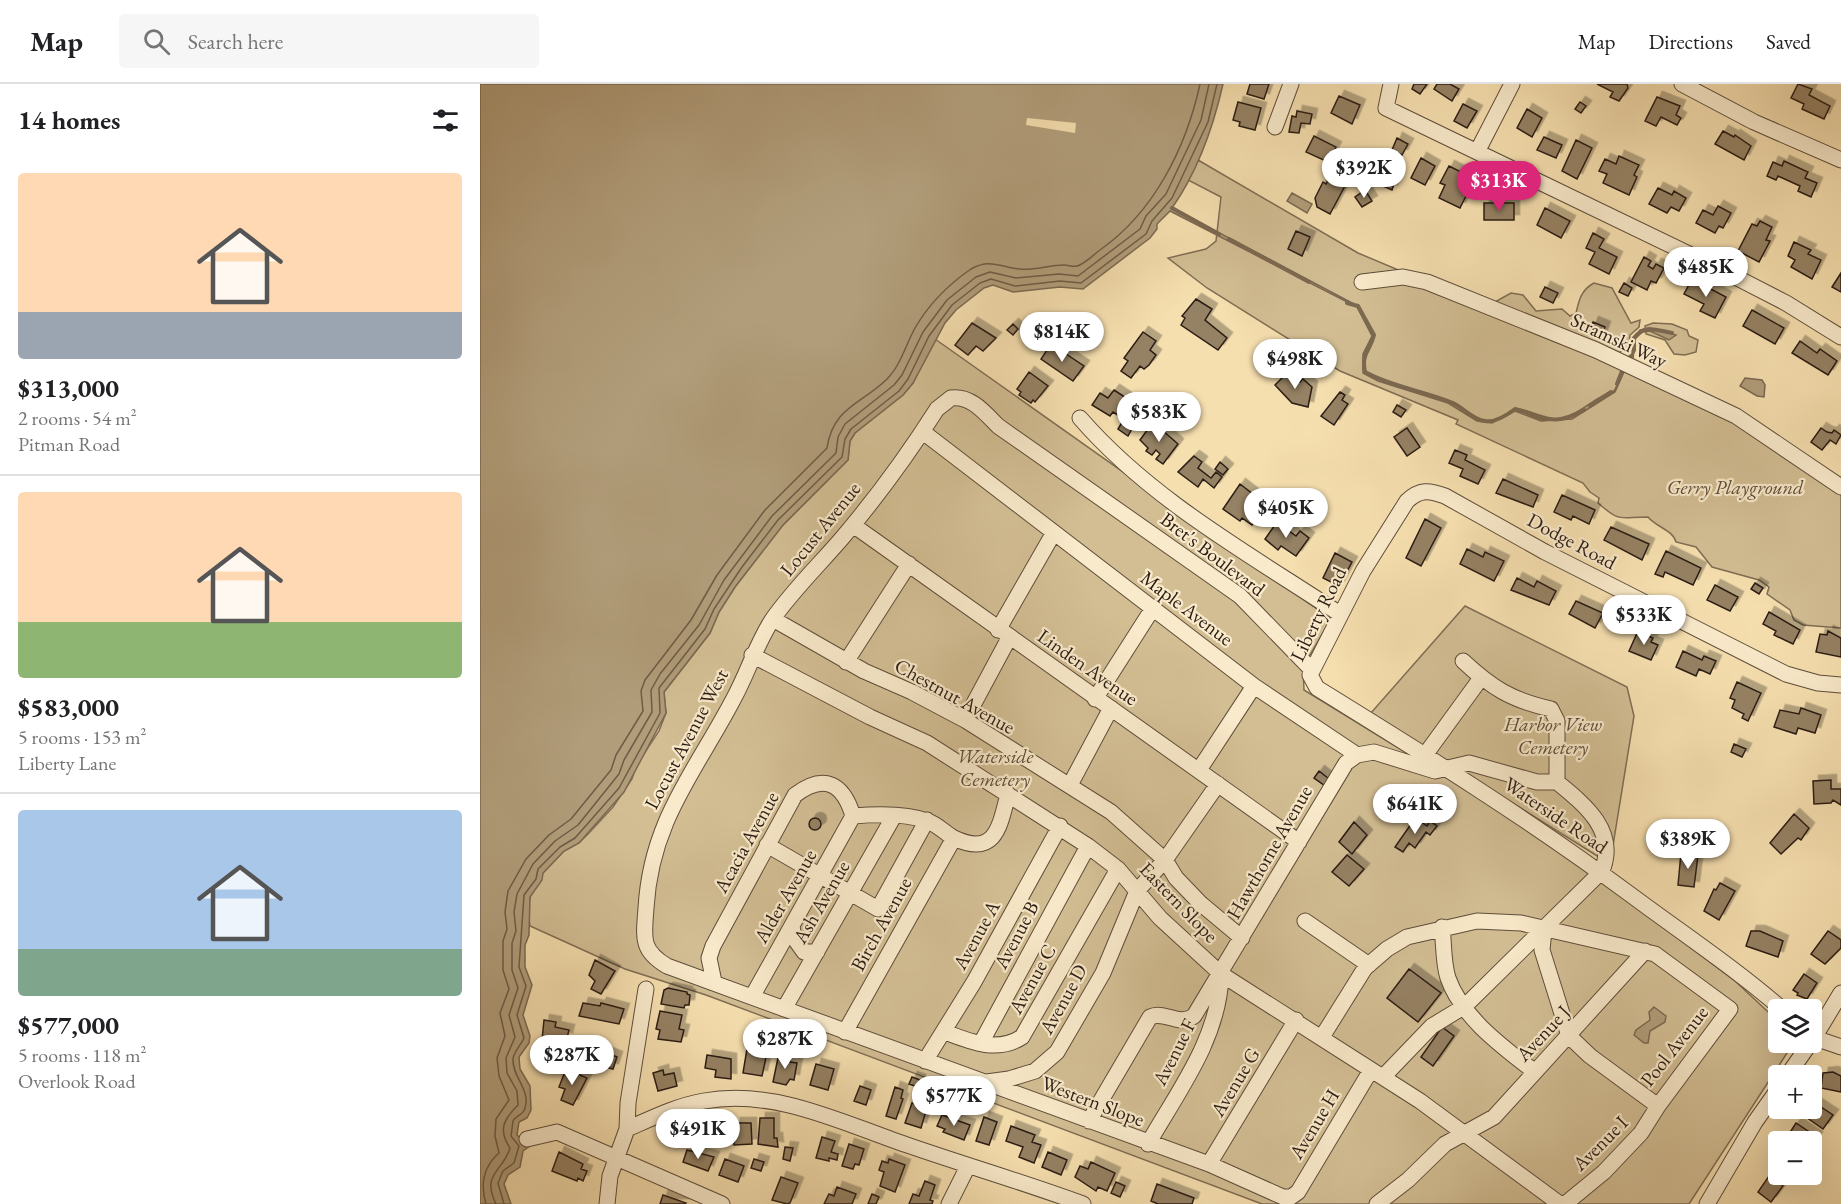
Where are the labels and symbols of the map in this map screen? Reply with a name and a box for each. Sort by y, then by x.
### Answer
pin: $392K [1322,148,1406,199]
pin: $313K [1457,161,1541,212]
pin: $485K [1664,247,1748,298]
street label: Stramski Way [1567,306,1672,374]
pin: $814K [1020,312,1104,363]
pin: $498K [1253,339,1337,390]
pin: $583K [1117,392,1201,443]
park label: Gerry Playground [1667,474,1804,500]
street label: Locust Avenue [774,476,866,582]
pin: $405K [1244,488,1328,539]
street label: Bret's Boulevard [1155,506,1271,603]
street label: Dodge Road [1523,507,1622,576]
street label: Liberty Road [1284,562,1352,666]
street label: Maple Avenue [1135,565,1239,652]
pin: $533K [1602,595,1686,646]
street label: Linden Avenue [1033,623,1144,711]
street label: Chestnut Avenue [890,652,1020,740]
street label: Locust Avenue West [638,664,734,814]
park label: Harbor View Cemetery [1503,711,1603,760]
park label: Waterside Cemetery [957,743,1034,792]
street label: Waterside Road [1499,771,1614,860]
street label: Hawthorne Avenue [1220,780,1318,924]
pin: $641K [1373,784,1457,835]
street label: Acacia Avenue [707,787,785,898]
pin: $389K [1646,819,1730,870]
street label: Alder Avenue [747,844,823,949]
street label: Ash Avenue [786,855,855,949]
street label: Eastern Slope [1134,856,1224,948]
street label: Birch Avenue [845,872,917,975]
street label: Avenue A [946,896,1006,975]
street label: Avenue B [987,897,1045,974]
street label: Avenue C [1002,940,1062,1019]
street label: Avenue D [1033,959,1093,1040]
street label: Avenue J [1510,999,1576,1068]
street label: Pool Avenue [1634,1000,1714,1092]
street label: Avenue F [1146,1014,1202,1091]
pin: $287K [743,1019,827,1070]
pin: $287K [530,1035,614,1086]
street label: Avenue G [1204,1043,1266,1122]
street label: Western Slope [1038,1069,1148,1133]
pin: $577K [912,1076,996,1127]
street label: Avenue H [1282,1084,1345,1165]
pin: $491K [656,1109,740,1160]
street label: Avenue I [1566,1110,1633,1177]

